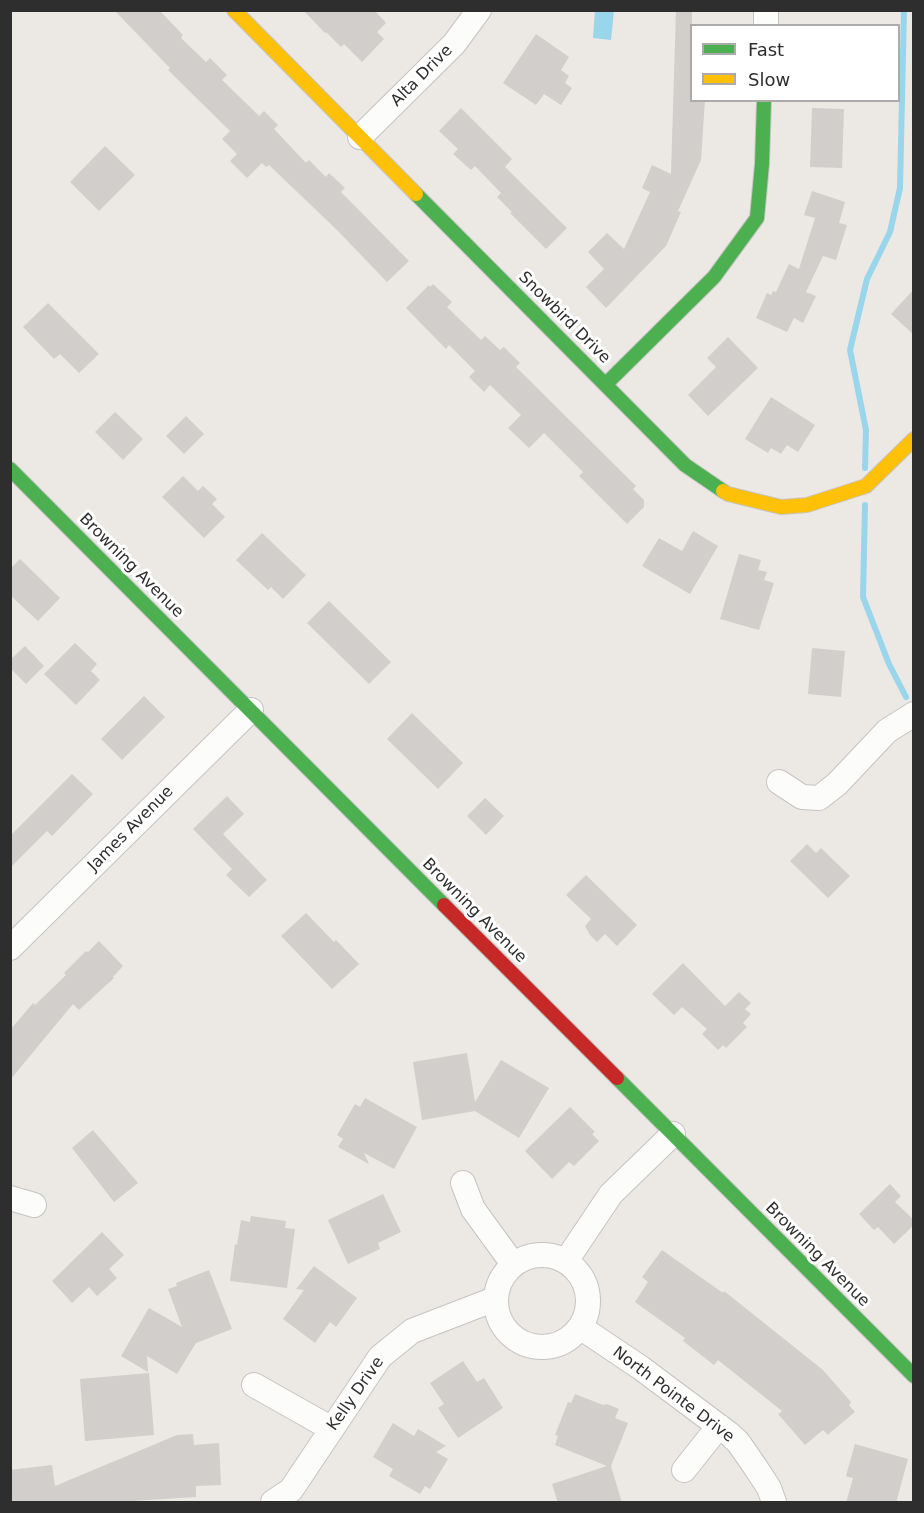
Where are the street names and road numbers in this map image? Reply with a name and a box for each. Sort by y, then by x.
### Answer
street label: Alta Drive [387,41,457,111]
street label: Snowbird Drive [514,268,614,368]
street label: Browning Avenue [75,510,187,622]
street label: James Avenue [84,782,178,876]
street label: Browning Avenue [418,855,530,967]
street label: Browning Avenue [761,1199,873,1311]
street label: North Pointe Drive [608,1343,738,1447]
street label: Kelly Drive [324,1353,388,1435]

